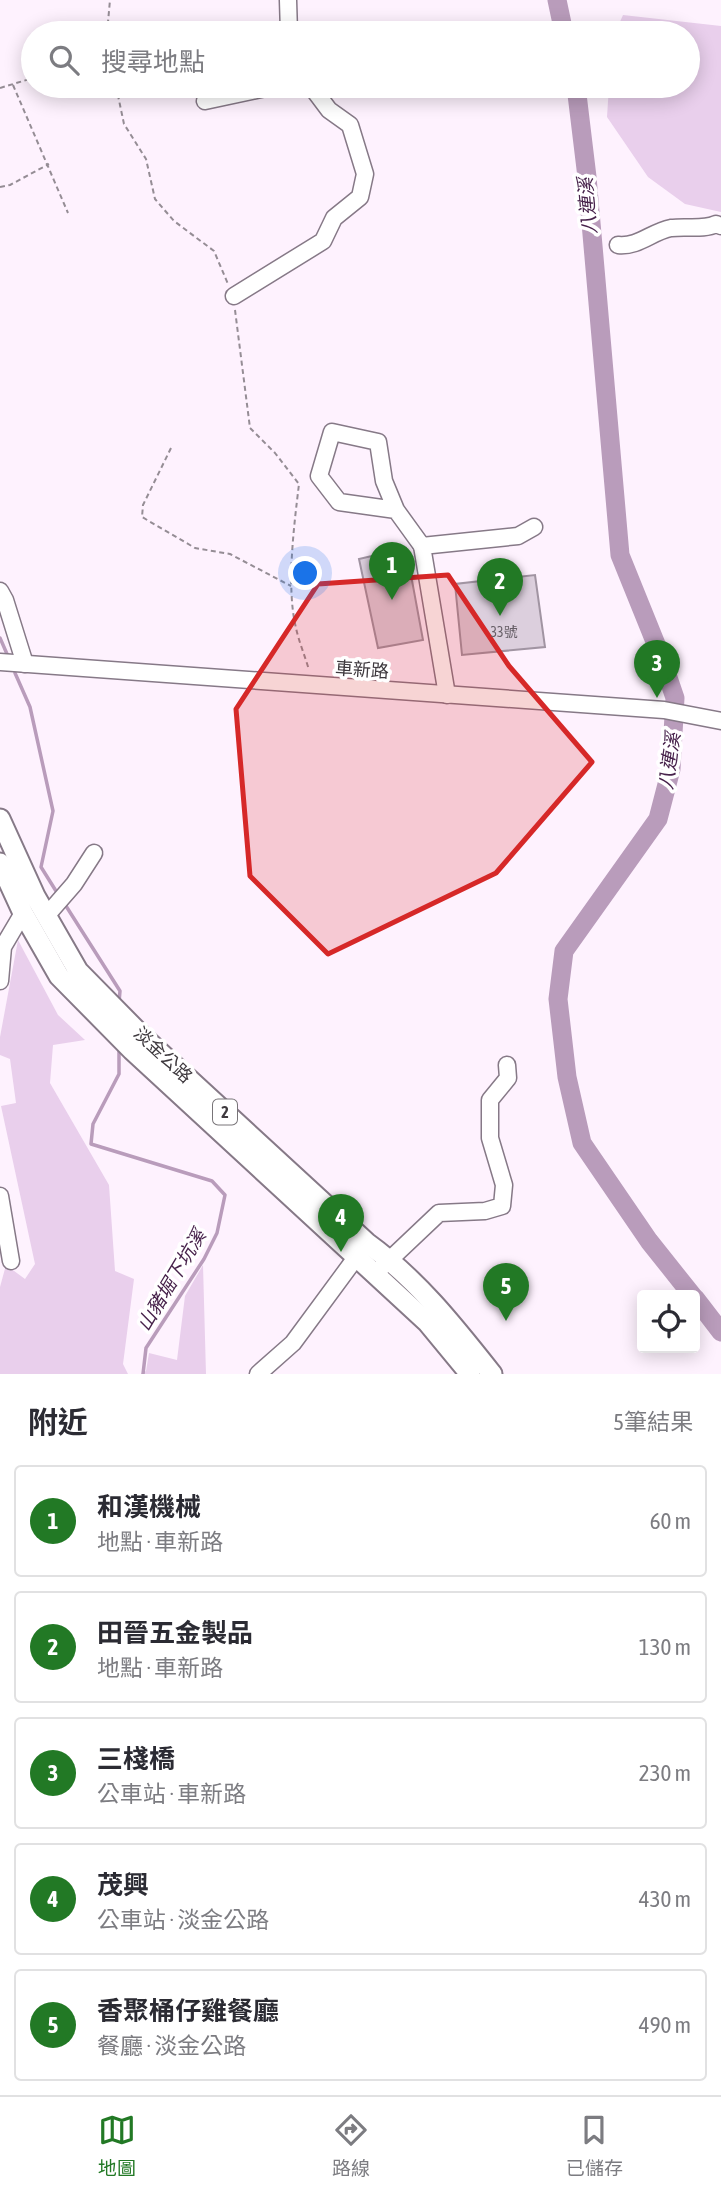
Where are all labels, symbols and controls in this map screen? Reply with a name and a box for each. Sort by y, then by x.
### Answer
search box [21,21,700,98]
icon: search [45,41,83,79]
text: 搜尋地點 [101,47,205,77]
water label: 八連溪 [573,174,600,235]
pin: 1 [369,542,415,600]
your location [288,556,322,590]
pin: 2 [477,558,523,616]
house number: 33號 [490,624,518,640]
pin: 3 [634,640,680,698]
street label: 車新路 [334,657,390,682]
water label: 八連溪 [654,728,684,791]
street label: 淡金公路 [130,1022,197,1087]
road number: 2 [213,1100,237,1124]
pin: 4 [318,1194,364,1252]
water label: 山豬堀下坑溪 [132,1223,211,1335]
pin: 5 [483,1263,529,1321]
map controls [637,1290,700,1353]
button: locate [637,1290,700,1353]
text: 附近 [28,1405,88,1439]
text: 5筆結果 [613,1409,693,1435]
text: 和漢機械 [97,1492,201,1522]
text: 1 [48,1508,58,1534]
text: 60 m [650,1508,691,1534]
text: 地點 · 車新路 [97,1529,223,1555]
text: 田晉五金製品 [97,1618,253,1648]
text: 2 [48,1634,58,1660]
text: 130 m [639,1634,691,1660]
text: 地點 · 車新路 [97,1655,223,1681]
text: 三棧橋 [97,1744,175,1774]
text: 3 [48,1760,58,1786]
text: 230 m [639,1760,691,1786]
text: 公車站 · 車新路 [97,1781,246,1807]
text: 茂興 [97,1870,149,1900]
text: 4 [48,1886,58,1912]
text: 430 m [639,1886,691,1912]
text: 公車站 · 淡金公路 [97,1907,269,1933]
text: 香聚桶仔雞餐廳 [97,1996,279,2026]
text: 5 [48,2012,58,2038]
text: 490 m [639,2012,691,2038]
text: 餐廳 · 淡金公路 [97,2033,246,2059]
tab: 地圖 [98,2111,136,2180]
tab: 路線 [332,2111,370,2180]
tab: 已儲存 [566,2111,623,2180]

